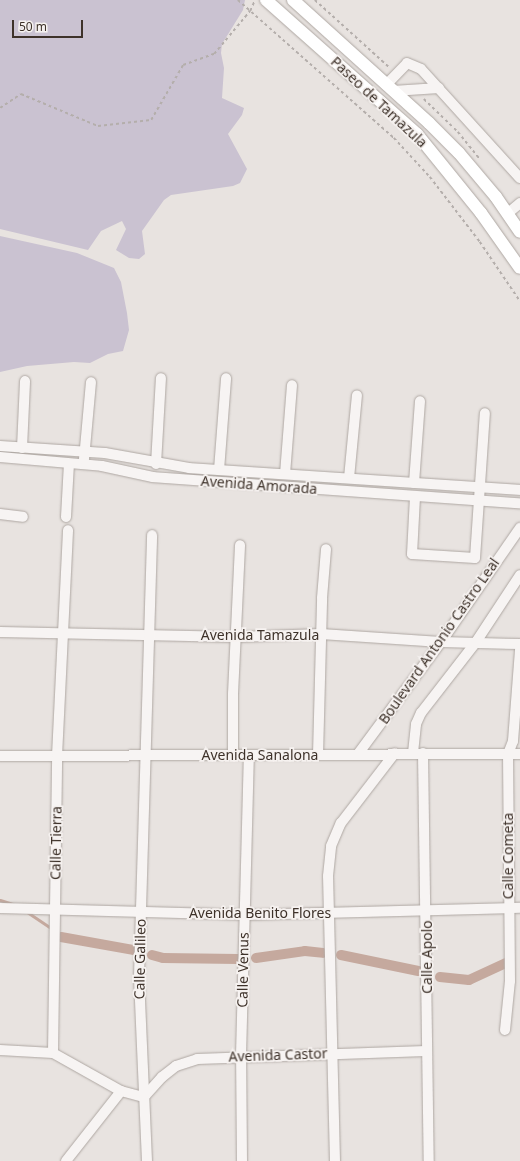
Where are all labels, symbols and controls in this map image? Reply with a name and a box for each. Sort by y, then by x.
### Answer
scale bar [14,12,85,38]
text: 50 m [19,18,47,35]
street label: Paseo de Tamazula [327,53,431,151]
street label: Avenida Amorada [200,473,318,497]
street label: Boulevard Antonio Castro Leal [375,555,503,727]
street label: Avenida Tamazula [201,627,319,643]
street label: Avenida Sanalona [202,747,318,763]
street label: Calle Tierra [47,806,65,880]
street label: Calle Cometa [500,813,516,899]
street label: Avenida Benito Flores [189,905,331,921]
street label: Calle Galileo [131,919,149,999]
street label: Calle Apolo [419,920,435,994]
street label: Calle Venus [234,932,252,1008]
street label: Avenida Castor [228,1045,328,1065]

